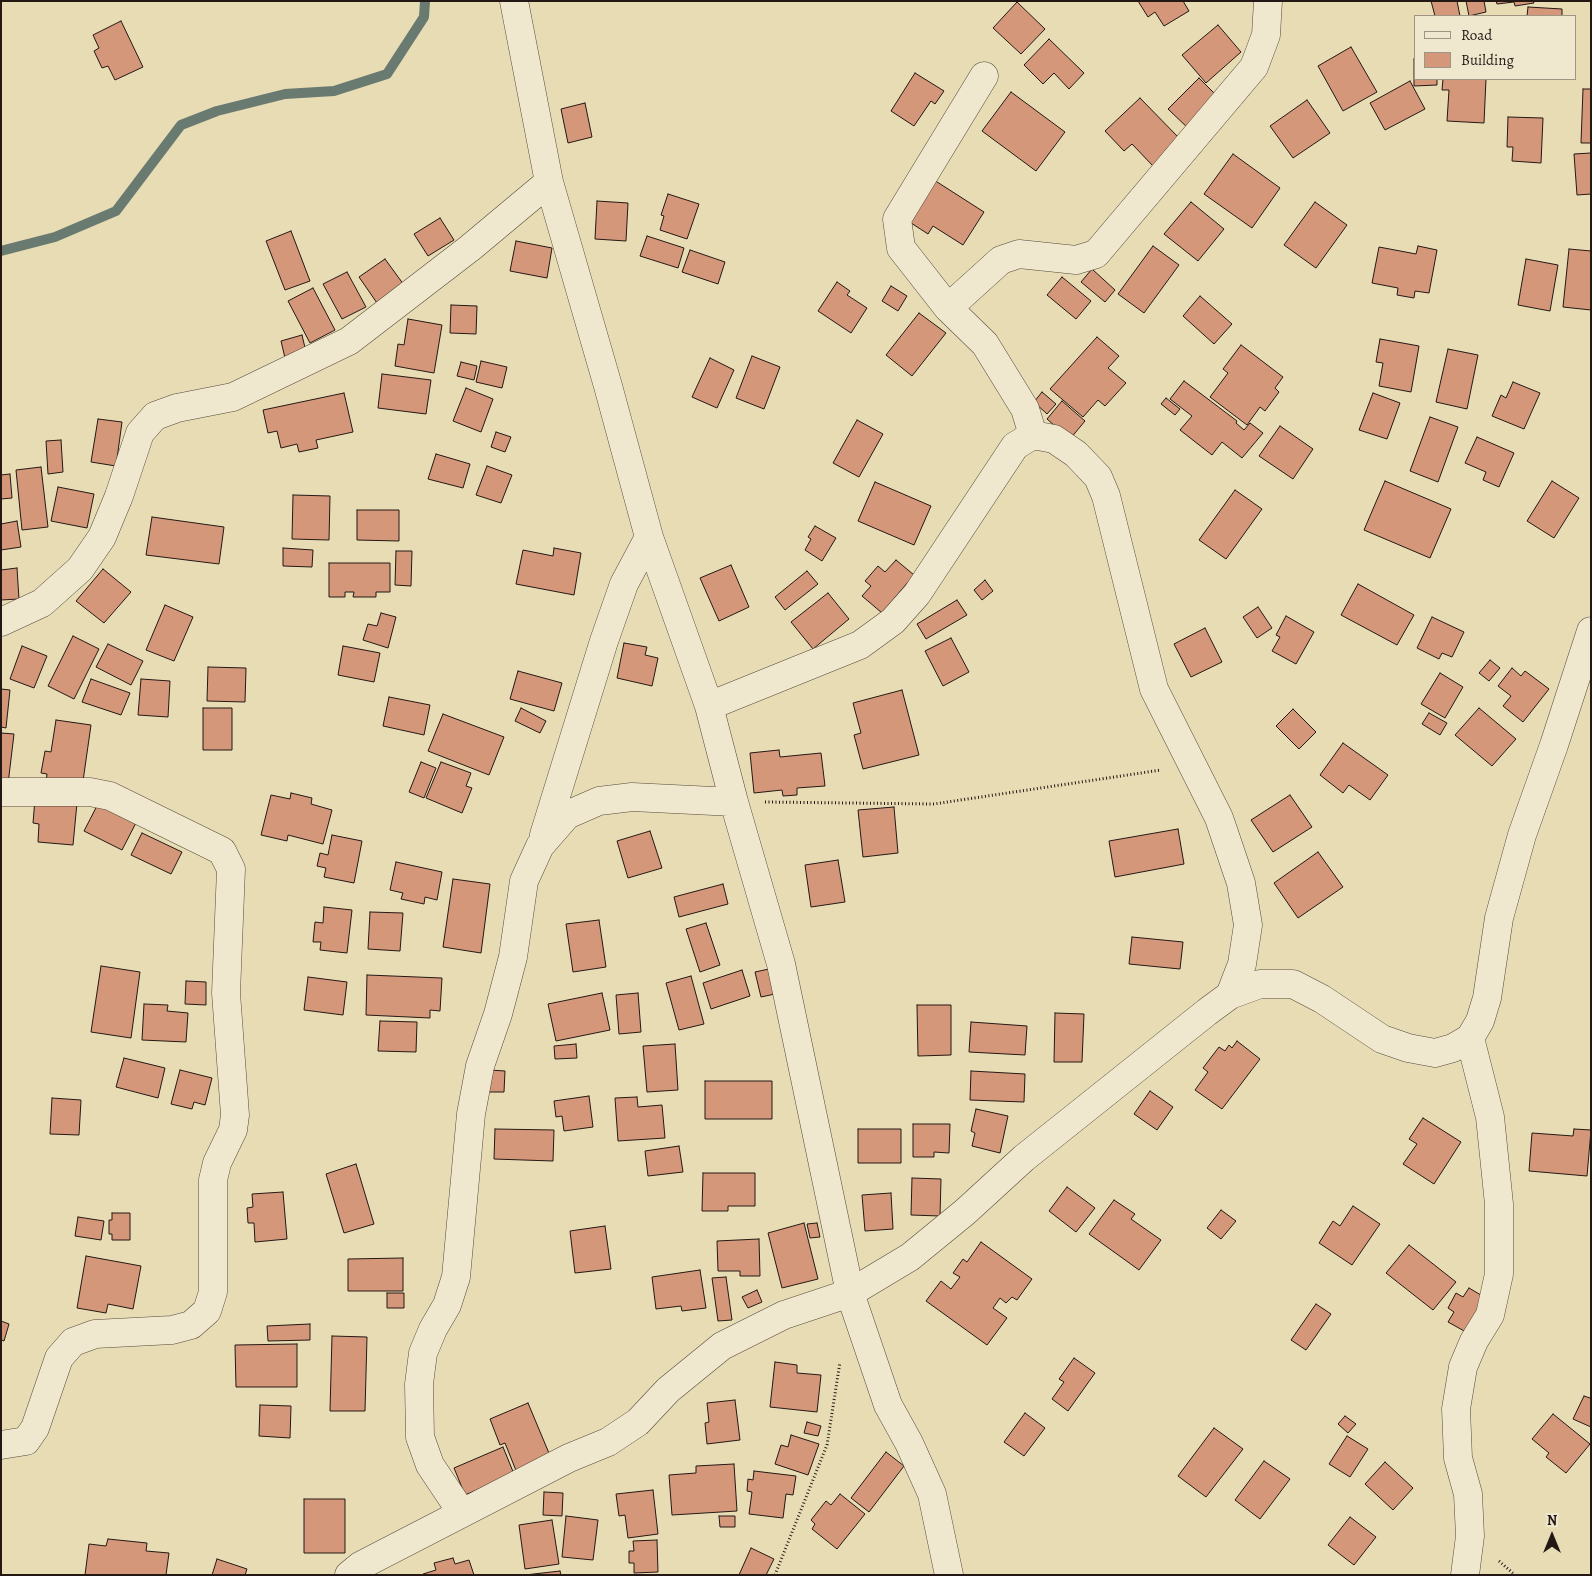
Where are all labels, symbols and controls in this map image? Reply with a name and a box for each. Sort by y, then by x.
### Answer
legend [1414,15,1577,80]
text: Road [1461,25,1492,45]
text: Building [1461,50,1514,70]
north arrow [1527,1511,1577,1561]
text: N [1547,1511,1557,1530]

